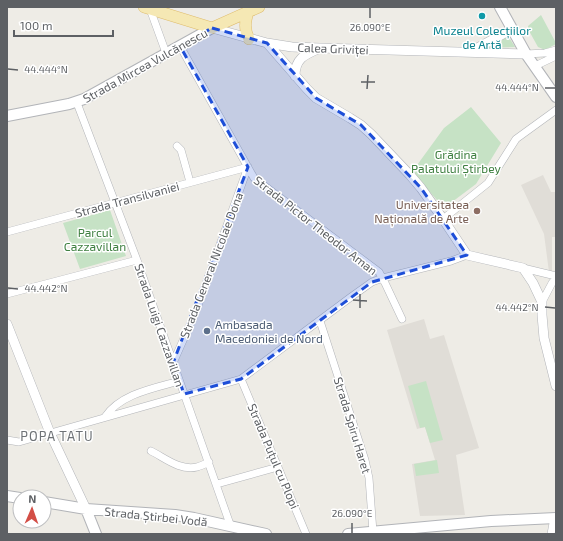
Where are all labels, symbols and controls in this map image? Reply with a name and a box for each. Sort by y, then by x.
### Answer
marker: Muzeul Colecțiilor de Artă [477,11,487,21]
scale bar [14,12,113,38]
text: 100 m [20,18,52,32]
text: 26.090°E [350,21,391,33]
place label: Muzeul Colecțiilor de Artă [433,23,531,51]
street label: Strada Mircea Vulcănescu [80,25,210,105]
street label: Calea Griviței [297,40,369,58]
text: 44.444°N [24,63,68,75]
text: 44.444°N [495,81,539,93]
park label: Grădina Palatului Știrbey [411,147,502,177]
street label: Strada Pictor Theodor Aman [252,173,380,277]
street label: Strada Transilvaniei [73,178,181,220]
street label: Strada General Nicolae Dona [177,190,245,340]
place label: Universitatea Națională de Arte [374,197,469,227]
marker: Universitatea Națională de Arte [472,206,482,216]
park label: Parcul Cazzavillan [64,225,126,253]
street label: Strada Luigi Cazzavillan [132,262,188,388]
text: 44.442°N [24,282,68,294]
text: 44.442°N [495,301,539,313]
place label: Ambasada Macedoniei de Nord [215,317,323,345]
marker: Ambasada Macedoniei de Nord [202,326,212,336]
street label: Strada Spiru Haret [332,375,374,475]
street label: Strada Puțul cu Plopi [244,401,302,511]
district label: POPA TATU [20,428,94,444]
north arrow [12,489,52,529]
text: N [28,492,37,505]
street label: Strada Știrbei Vodă [104,504,208,530]
text: 26.090°E [332,507,373,519]

